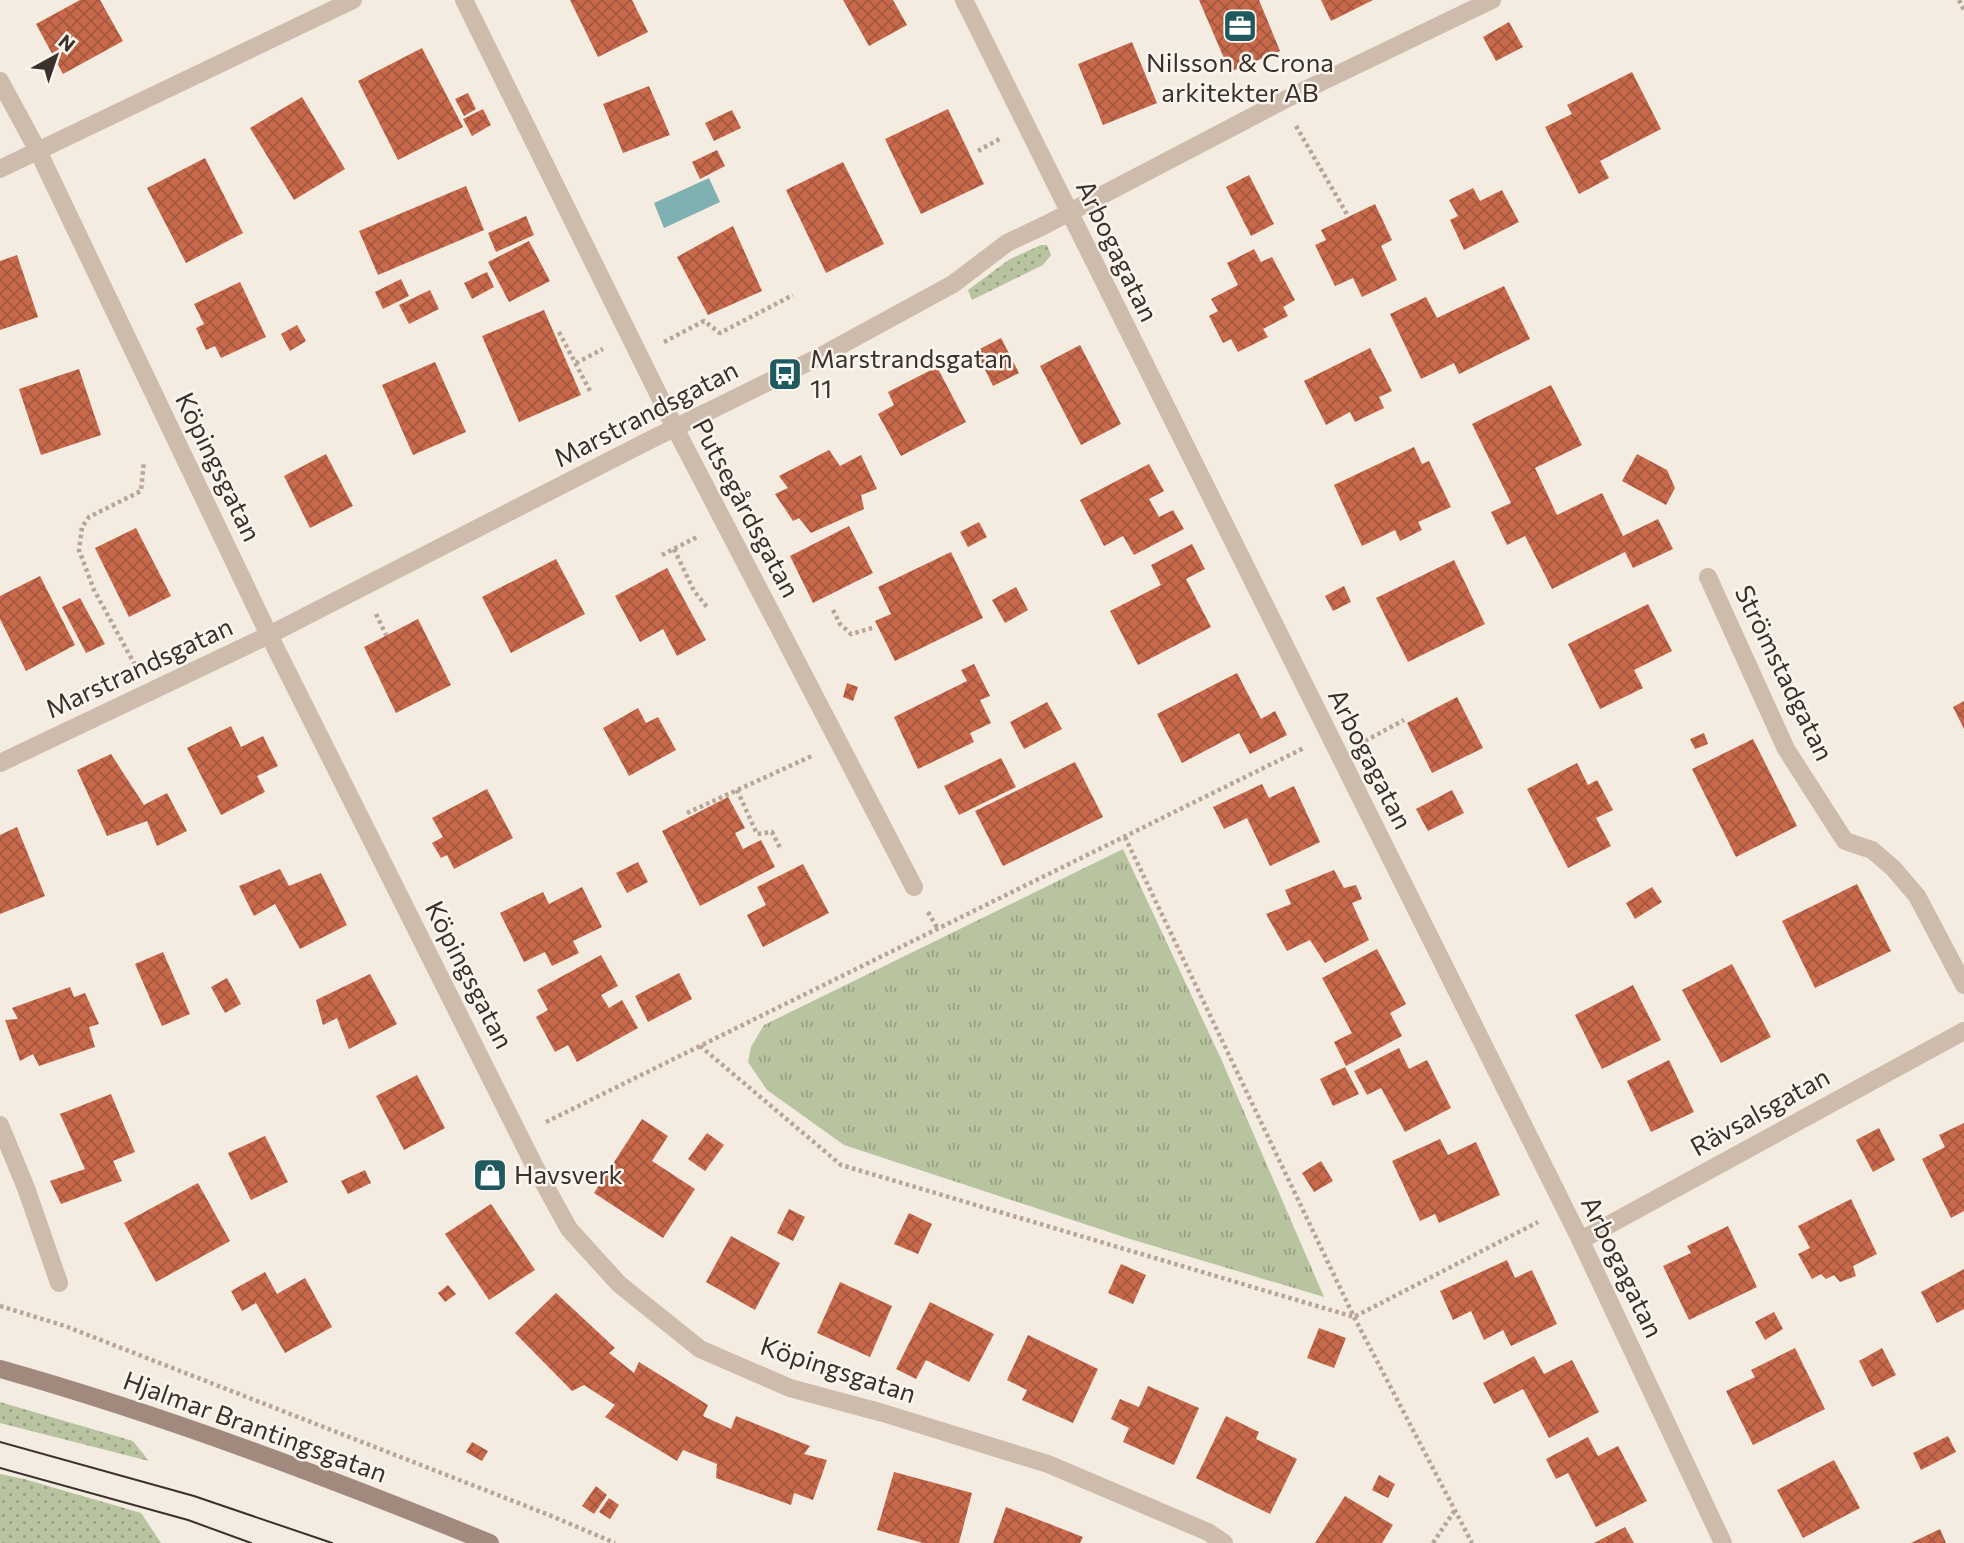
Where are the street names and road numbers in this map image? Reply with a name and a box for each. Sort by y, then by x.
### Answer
street label: Arbogagatan [1071,175,1166,326]
street label: Marstrandsgatan [548,353,743,472]
street label: Köpingsgatan [170,387,269,546]
street label: Putsegårdsgatan [687,413,807,602]
street label: Strömstadgatan [1729,579,1841,765]
street label: Marstrandsgatan [40,610,237,724]
street label: Arbogagatan [1323,683,1420,834]
street label: Köpingsgatan [420,895,521,1053]
street label: Rävsalsgatan [1684,1060,1834,1162]
street label: Arbogagatan [1576,1191,1671,1342]
street label: Köpingsgatan [757,1329,920,1408]
street label: Hjalmar Brantingsgatan [119,1363,392,1488]

